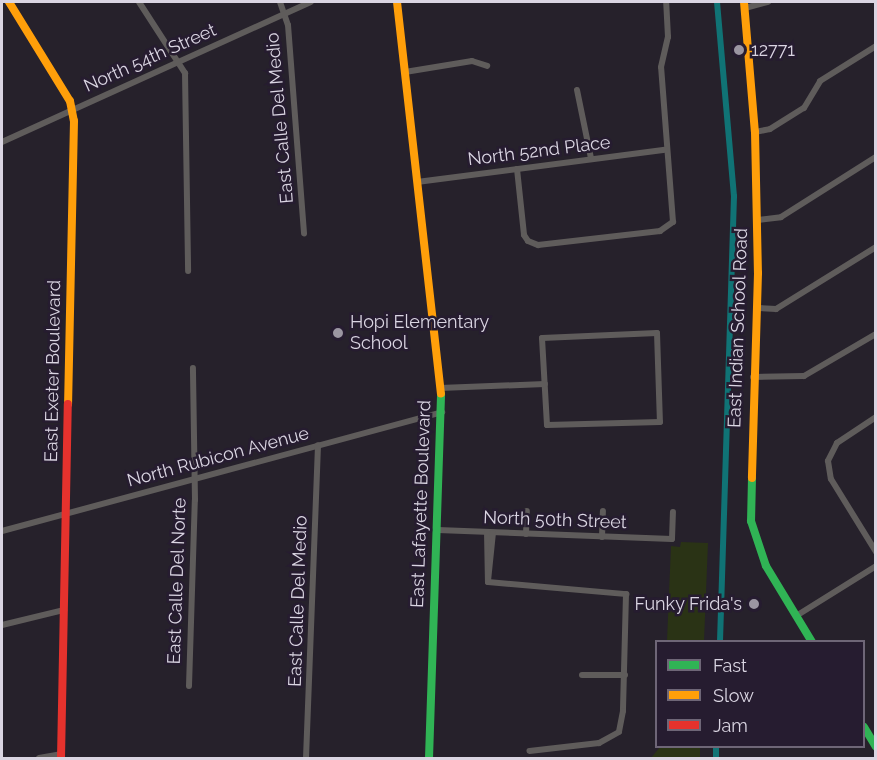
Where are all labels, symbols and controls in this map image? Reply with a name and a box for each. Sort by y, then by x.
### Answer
street label: North 54th Street [80,19,220,97]
street label: East Calle Del Medio [262,31,298,205]
place label: 12771 [751,39,795,61]
marker: 12771 [732,43,746,57]
street label: North 52nd Place [466,132,612,170]
street label: East Indian School Road [724,227,752,429]
street label: East Exeter Boulevard [41,280,65,462]
place label: Hopi Elementary School [350,312,489,354]
marker: Hopi Elementary School [331,326,345,340]
street label: East Lafayette Boulevard [407,400,435,608]
street label: North Rubicon Avenue [124,422,312,492]
street label: East Calle Del Norte [163,497,191,665]
street label: North 50th Street [483,507,627,533]
street label: East Calle Del Medio [284,515,312,687]
place label: Funky Frida's [634,593,742,615]
marker: Funky Frida's [747,597,761,611]
legend [655,640,865,748]
text: Fast [713,655,747,676]
text: Slow [713,685,754,706]
text: Jam [713,715,748,736]

